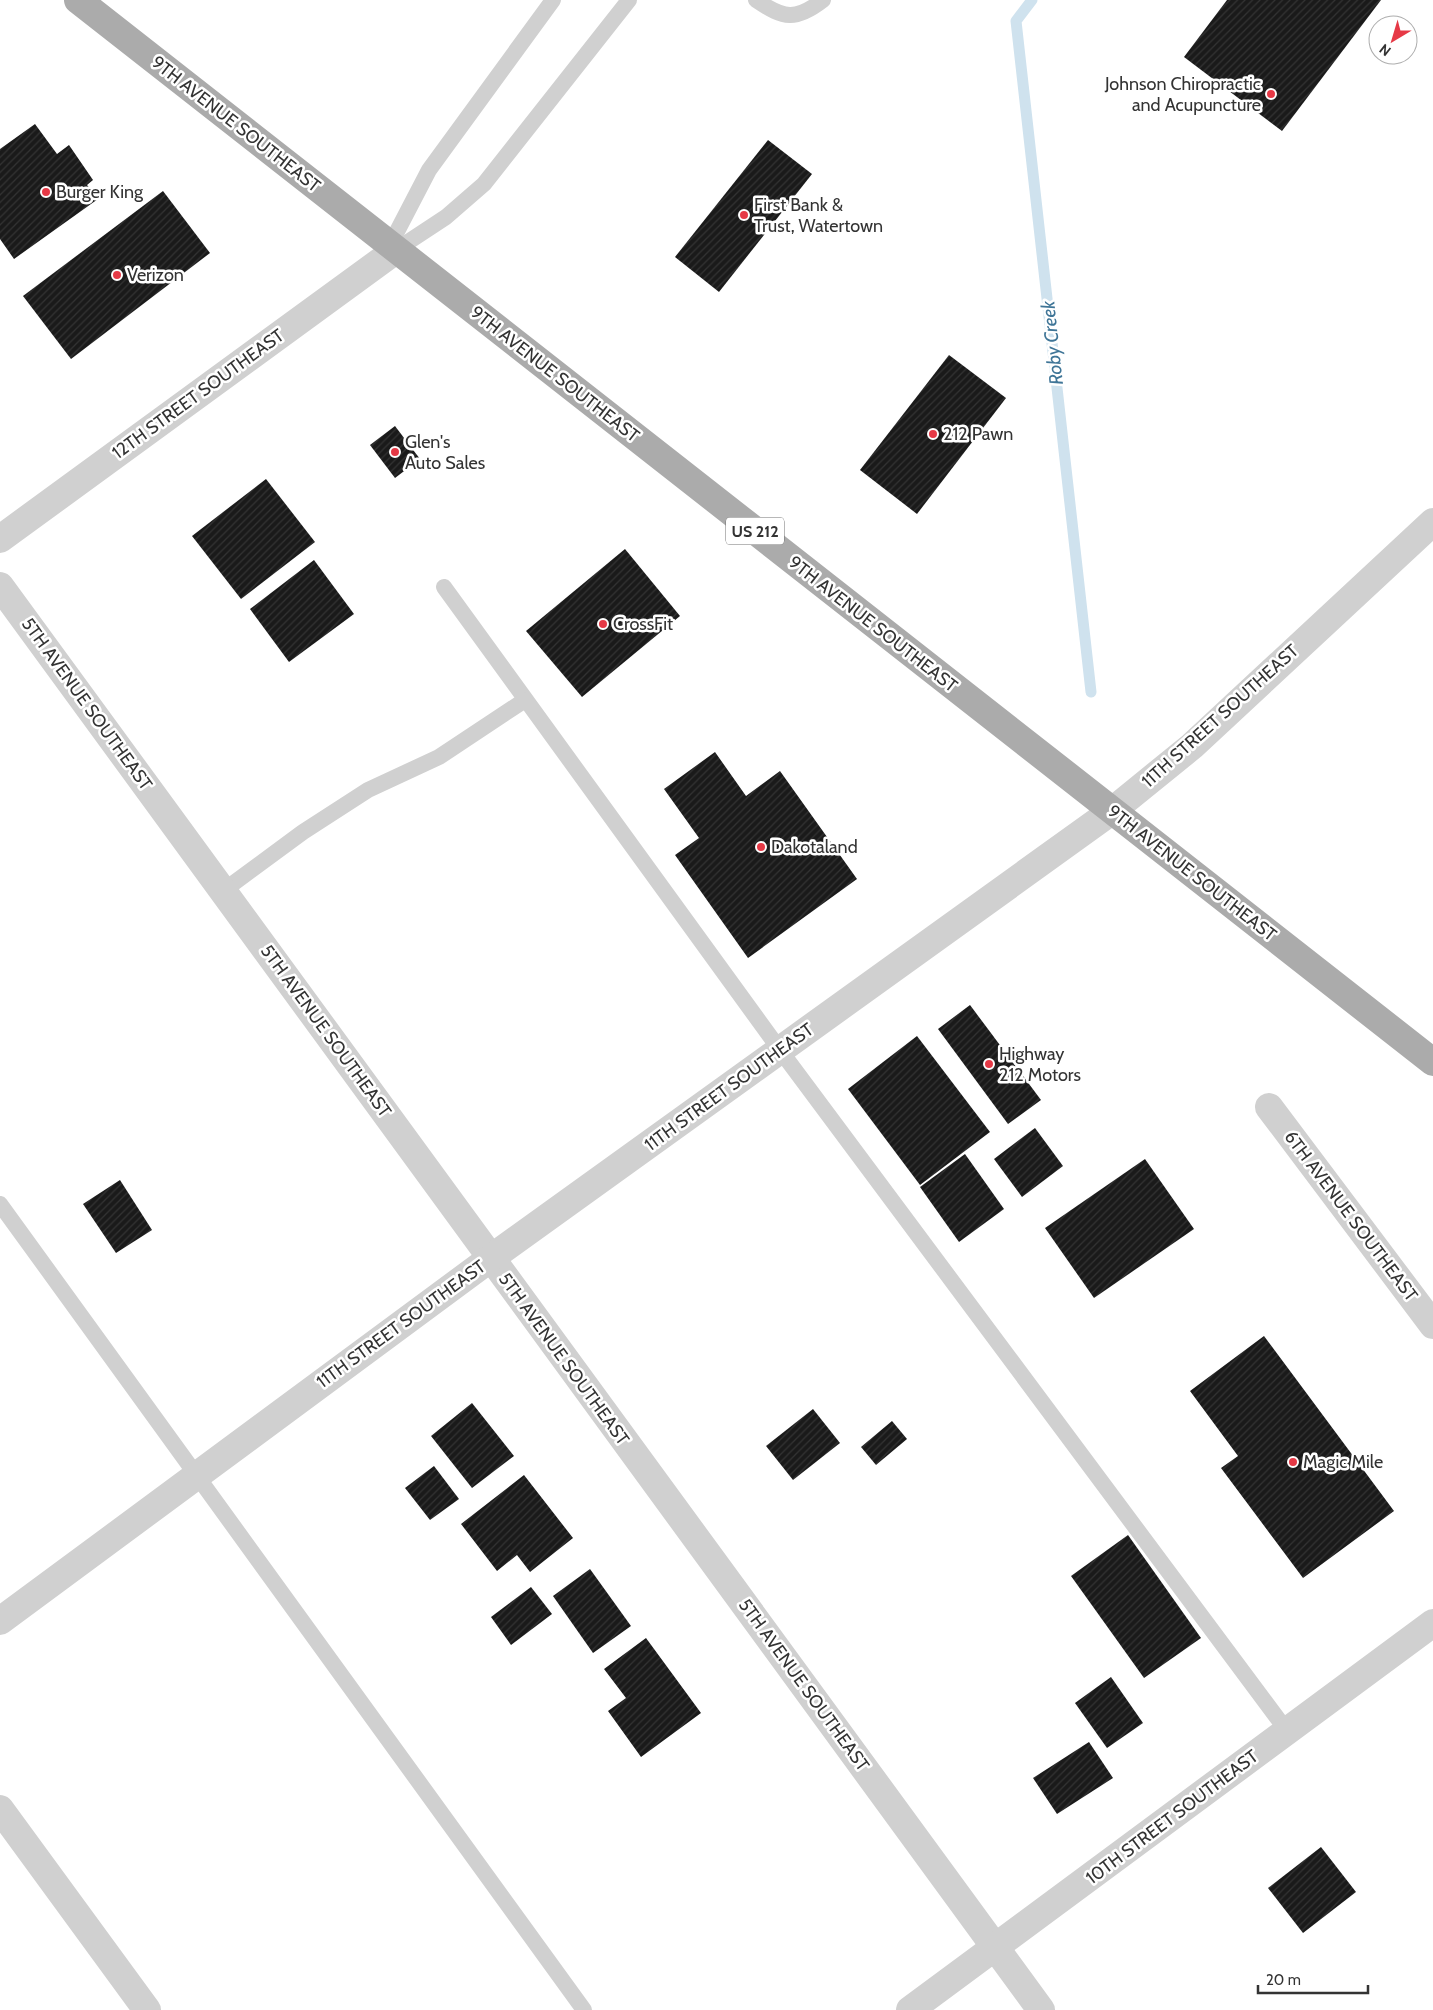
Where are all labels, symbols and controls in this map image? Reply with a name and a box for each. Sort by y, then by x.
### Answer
north arrow [1368,15,1418,65]
text: N [1376,40,1394,60]
street label: 9TH AVENUE SOUTHEAST [147,51,325,197]
place label: Johnson Chiropractic and Acupuncture [1104,73,1261,116]
marker: Johnson Chiropractic and Acupuncture [1265,88,1277,100]
place label: Burger King [56,181,144,203]
marker: Burger King [40,186,52,198]
place label: First Bank & Trust, Watertown [754,194,883,237]
marker: First Bank & Trust, Watertown [738,209,750,221]
place label: Verizon [127,264,184,286]
marker: Verizon [111,269,123,281]
water label: Roby Creek [1036,299,1068,386]
street label: 9TH AVENUE SOUTHEAST [466,301,644,447]
street label: 12TH STREET SOUTHEAST [108,324,289,464]
place label: 212 Pawn [943,423,1013,445]
marker: 212 Pawn [927,428,939,440]
place label: Glen's Auto Sales [405,431,485,474]
marker: Glen's Auto Sales [389,446,401,458]
road number: US 212 [726,518,784,544]
street label: 9TH AVENUE SOUTHEAST [784,551,962,697]
street label: 5TH AVENUE SOUTHEAST [17,613,157,795]
place label: CrossFit [613,613,673,635]
marker: CrossFit [597,618,609,630]
street label: 11TH STREET SOUTHEAST [1137,639,1303,792]
street label: 9TH AVENUE SOUTHEAST [1103,800,1281,946]
place label: Dakotaland [771,836,858,858]
marker: Dakotaland [755,841,767,853]
street label: 5TH AVENUE SOUTHEAST [256,940,396,1122]
street label: 11TH STREET SOUTHEAST [640,1018,818,1156]
place label: Highway 212 Motors [999,1043,1081,1086]
marker: Highway 212 Motors [983,1058,995,1070]
street label: 6TH AVENUE SOUTHEAST [1280,1126,1423,1306]
street label: 11TH STREET SOUTHEAST [312,1255,490,1393]
street label: 5TH AVENUE SOUTHEAST [494,1268,634,1450]
place label: Magic Mile [1303,1451,1383,1473]
marker: Magic Mile [1287,1456,1299,1468]
street label: 5TH AVENUE SOUTHEAST [734,1594,874,1776]
street label: 10TH STREET SOUTHEAST [1082,1745,1263,1889]
scale bar [1258,1962,1368,1994]
text: 20 m [1266,1971,1301,1989]

